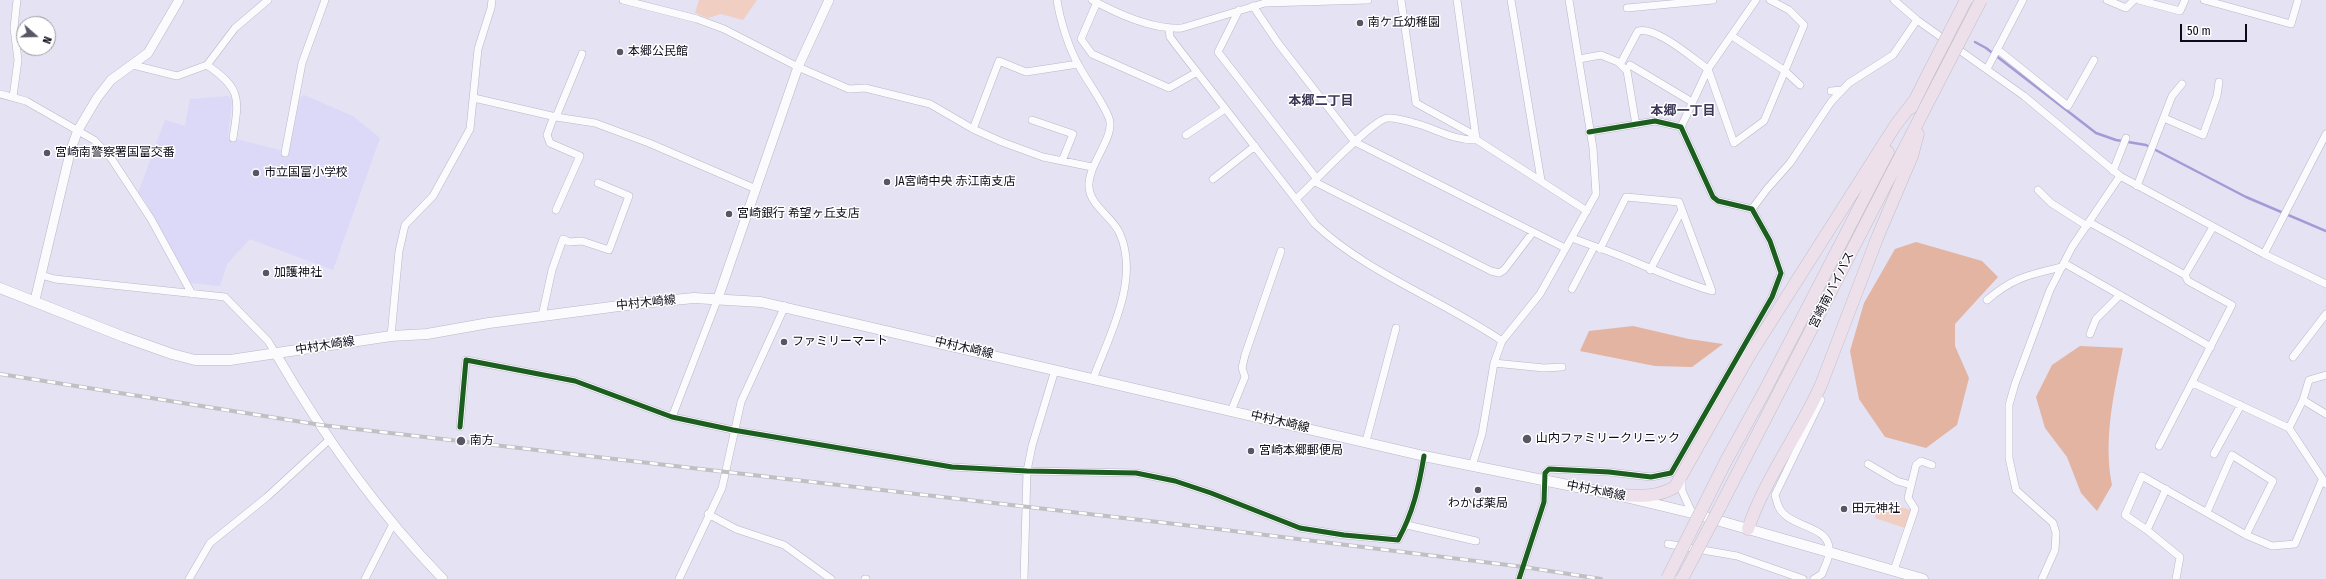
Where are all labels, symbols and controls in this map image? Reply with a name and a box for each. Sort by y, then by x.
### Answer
north arrow [16,16,56,56]
place label: 南ケ丘幼稚園 [1368,16,1440,30]
scale bar [2182,16,2249,42]
marker: 南ケ丘幼稚園 [1355,18,1365,28]
text: 50 m [2187,24,2211,38]
text: N [40,35,54,45]
place label: 本郷公民館 [628,45,688,59]
marker: 本郷公民館 [615,47,625,57]
district label: 本郷二丁目 [1289,93,1353,109]
district label: 本郷一丁目 [1651,103,1715,119]
place label: 宮崎南警察署国富交番 [55,146,175,160]
marker: 宮崎南警察署国富交番 [42,148,52,158]
place label: 市立国富小学校 [264,166,348,180]
marker: 市立国富小学校 [251,168,261,178]
place label: JA宮崎中央 赤江南支店 [895,175,1015,189]
marker: JA宮崎中央 赤江南支店 [882,177,892,187]
place label: 宮崎銀行 希望ヶ丘支店 [737,207,860,221]
marker: 宮崎銀行 希望ヶ丘支店 [724,209,734,219]
street label: 宮崎南バイパス [1807,249,1857,331]
place label: 加護神社 [274,266,322,280]
marker: 加護神社 [261,268,271,278]
street label: 中村木崎線 [615,293,677,313]
street label: 中村木崎線 [294,334,356,358]
street label: 中村木崎線 [933,334,995,362]
place label: ファミリーマート [792,335,888,349]
marker: ファミリーマート [779,337,789,347]
street label: 中村木崎線 [1249,408,1311,436]
place label: 山内ファミリークリニック [1536,432,1680,446]
marker: 山内ファミリークリニック [1521,433,1533,445]
place label: 南方 [470,434,494,448]
marker: 南方 [455,435,467,447]
place label: 宮崎本郷郵便局 [1259,444,1343,458]
marker: 宮崎本郷郵便局 [1246,446,1256,456]
street label: 中村木崎線 [1565,478,1627,504]
marker: わかば薬局 [1473,485,1483,495]
place label: わかば薬局 [1448,497,1508,511]
place label: 田元神社 [1852,502,1900,516]
marker: 田元神社 [1839,504,1849,514]

